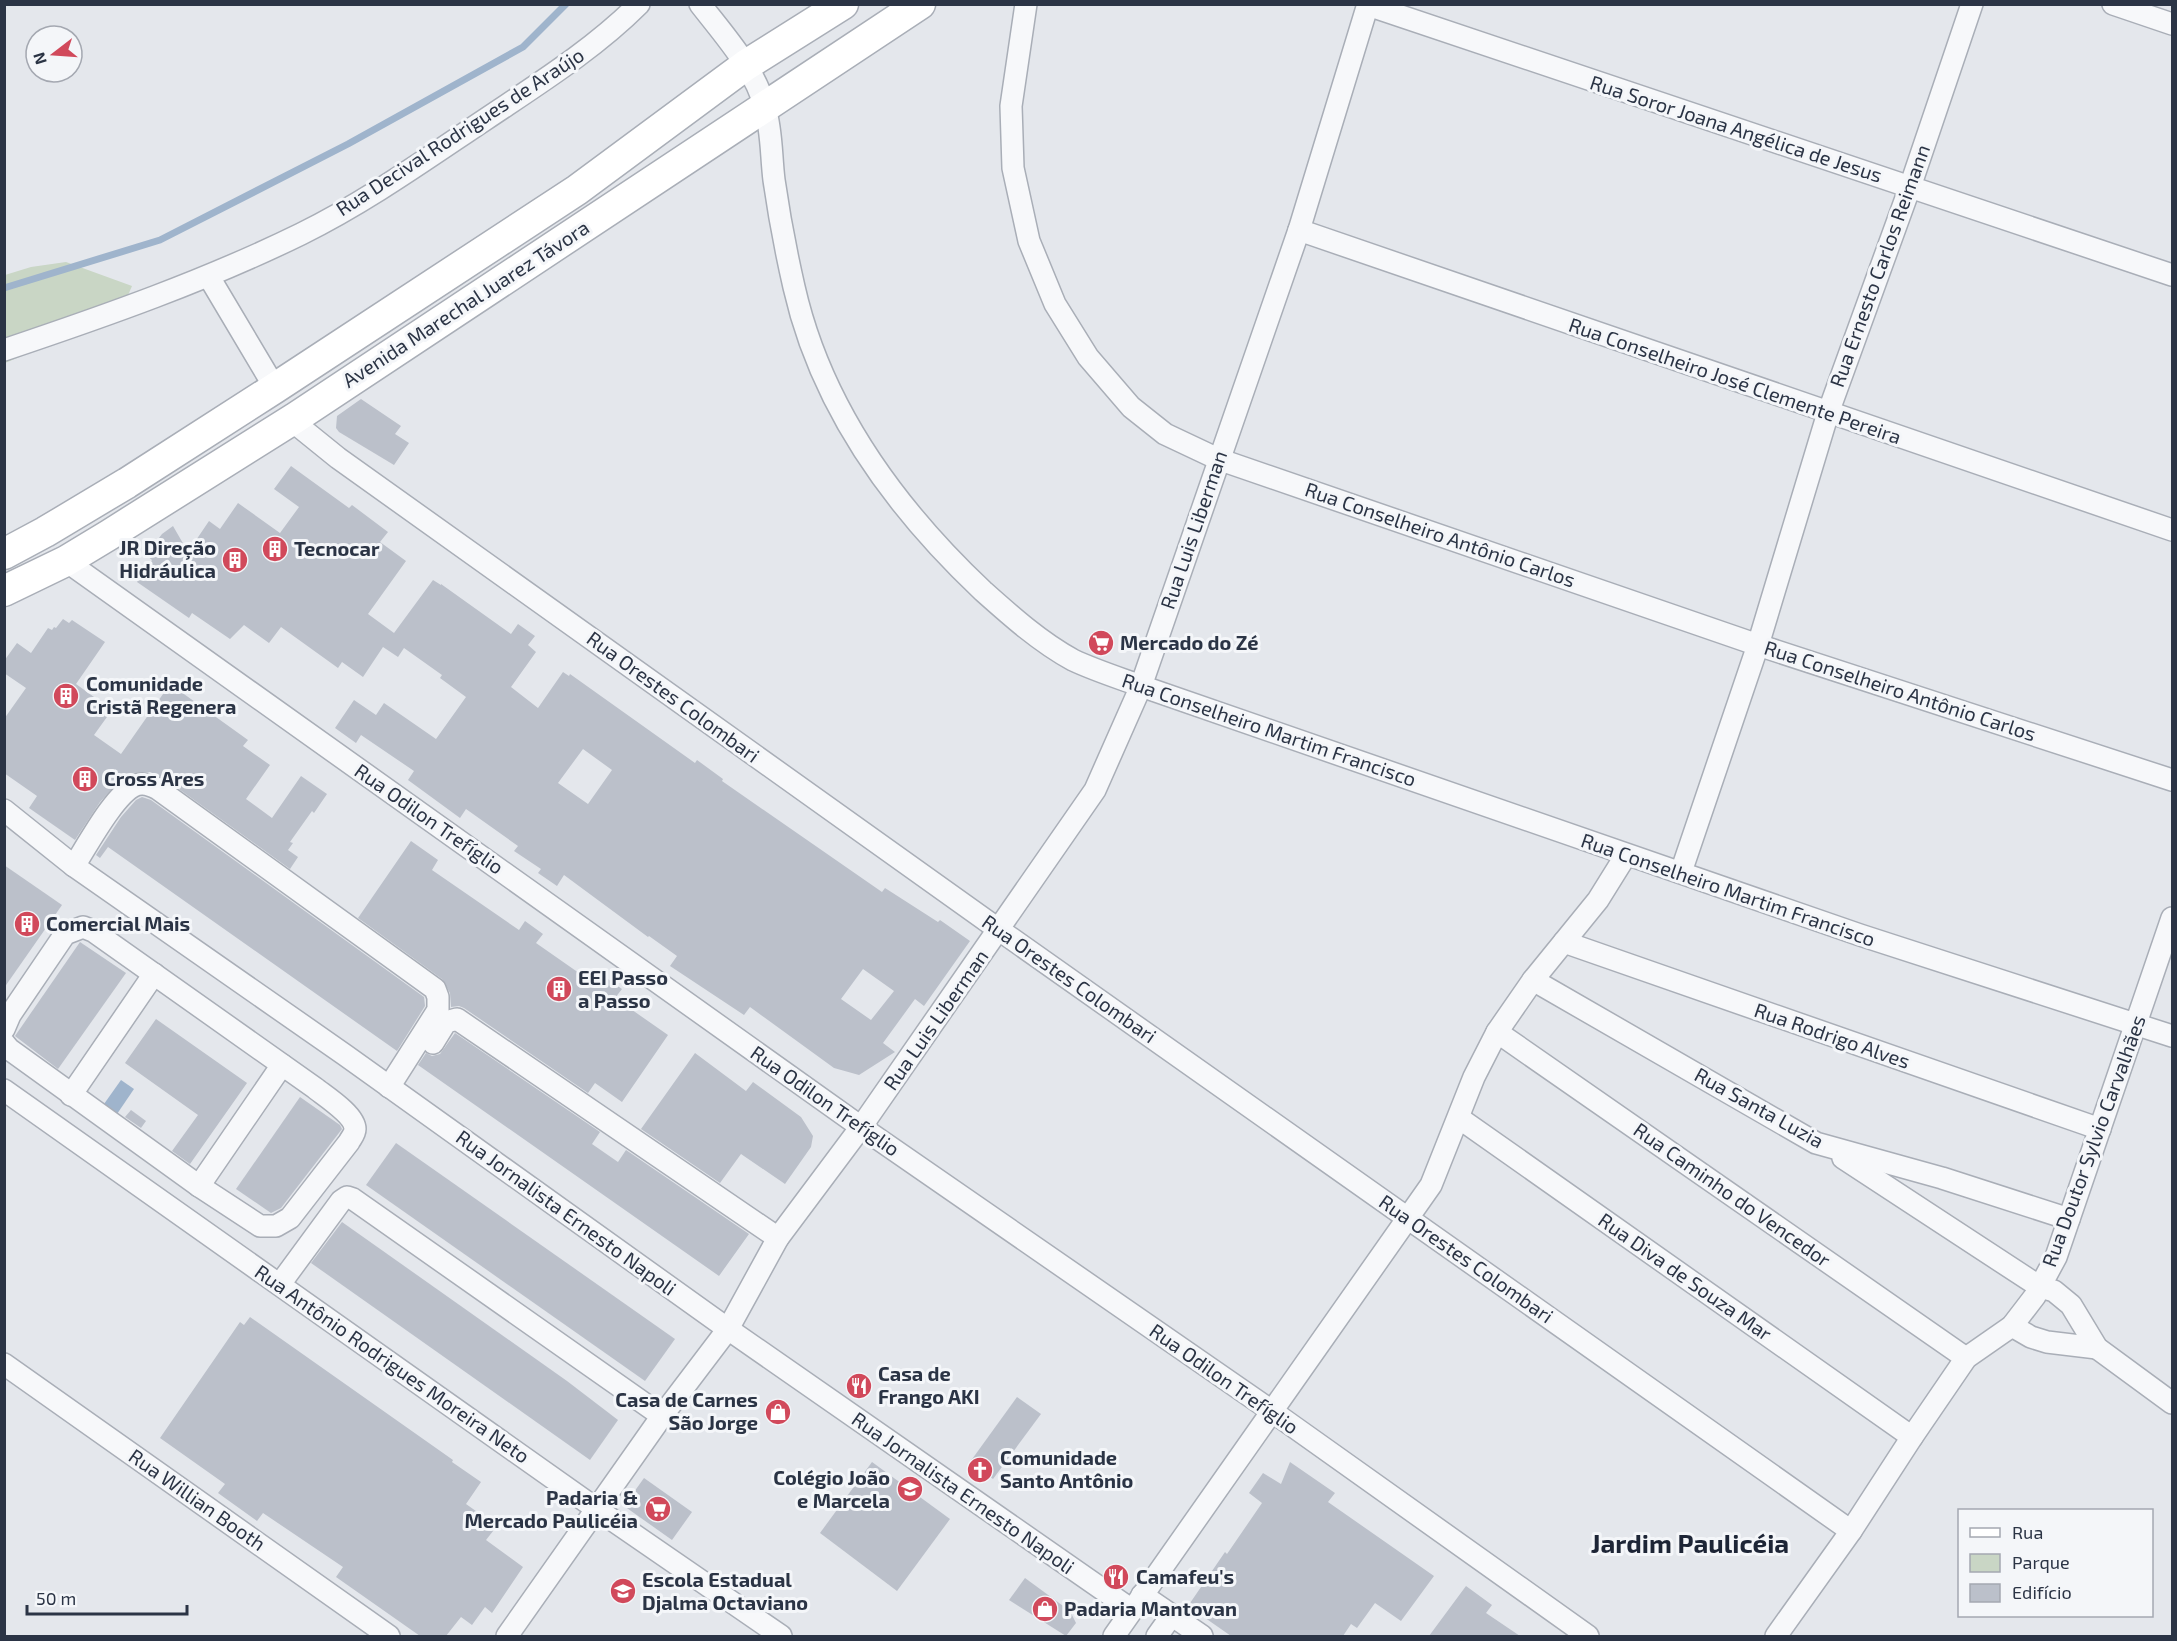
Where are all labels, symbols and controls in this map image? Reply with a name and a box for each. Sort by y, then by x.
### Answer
north arrow [24,24,84,84]
street label: Rua Decival Rodrigues de Araújo [331,42,588,220]
text: N [28,50,50,67]
street label: Rua Soror Joana Angélica de Jesus [1587,69,1885,187]
street label: Rua Ernesto Carlos Reimann [1824,141,1934,390]
street label: Avenida Marechal Juarez Távora [338,214,593,392]
street label: Rua Conselheiro José Clemente Pereira [1566,312,1905,448]
street label: Rua Luis Liberman [1155,447,1231,612]
street label: Rua Conselheiro Antônio Carlos [1302,476,1579,592]
building icon: Tecnocar [260,534,290,564]
place label: JR Direção Hidráulica [119,535,216,582]
place label: Tecnocar [294,536,380,560]
building icon: JR Direção Hidráulica [220,545,250,575]
street label: Rua Orestes Colombari [583,626,764,767]
supermarket icon: Mercado do Zé [1086,628,1116,658]
place label: Mercado do Zé [1120,630,1259,654]
street label: Rua Conselheiro Antônio Carlos [1761,635,2039,745]
street label: Rua Conselheiro Martim Francisco [1119,667,1419,791]
place label: Comunidade Cristã Regenera [86,671,236,718]
building icon: Comunidade Cristã Regenera [51,681,81,711]
street label: Rua Odilon Trefíglio [351,758,509,879]
building icon: Cross Ares [70,764,100,794]
place label: Cross Ares [104,766,204,790]
street label: Rua Conselheiro Martim Francisco [1578,827,1878,951]
building icon: Comercial Mais [12,909,42,939]
street label: Rua Orestes Colombari [978,909,1161,1047]
place label: Comercial Mais [46,911,190,935]
street label: Rua Luis Liberman [878,945,993,1094]
place label: EEI Passo a Passo [578,965,668,1012]
building icon: EEI Passo a Passo [544,974,574,1004]
street label: Rua Rodrigo Alves [1751,997,1913,1073]
street label: Rua Doutor Sylvio Carvalhães [2036,1012,2150,1270]
street label: Rua Odilon Trefíglio [747,1040,905,1161]
street label: Rua Santa Luzia [1691,1062,1828,1153]
street label: Rua Caminho do Vencedor [1629,1117,1836,1271]
street label: Rua Jornalista Ernesto Napoli [452,1124,681,1300]
street label: Rua Orestes Colombari [1375,1189,1558,1327]
street label: Rua Diva de Souza Mar [1594,1207,1777,1345]
street label: Rua Antônio Rodrigues Moreira Neto [251,1259,535,1468]
street label: Rua Odilon Trefíglio [1146,1318,1304,1439]
place label: Casa de Frango AKI [878,1361,980,1408]
restaurant icon: Casa de Frango AKI [844,1371,874,1401]
place label: Casa de Carnes São Jorge [615,1387,758,1434]
shop icon: Casa de Carnes São Jorge [763,1397,793,1427]
street label: Rua Jornalista Ernesto Napoli [848,1406,1079,1578]
street label: Rua Willian Booth [125,1443,270,1555]
place label: Comunidade Santo Antônio [1000,1445,1133,1492]
church icon: Comunidade Santo Antônio [965,1455,995,1485]
place label: Colégio João e Marcela [773,1465,890,1512]
school or university icon: Colégio João e Marcela [895,1474,925,1504]
place label: Padaria & Mercado Paulicéia [465,1485,638,1532]
supermarket icon: Padaria & Mercado Paulicéia [643,1494,673,1524]
legend [1958,1509,2153,1617]
text: Rua [2012,1521,2043,1543]
district label: Jardim Paulicéia [1591,1527,1789,1558]
text: Parque [2012,1551,2070,1573]
restaurant icon: Camafeu's [1101,1562,1131,1592]
place label: Camafeu's [1136,1564,1234,1588]
place label: Escola Estadual Djalma Octaviano [642,1567,808,1614]
school or university icon: Escola Estadual Djalma Octaviano [608,1576,638,1606]
scale bar [27,1578,188,1616]
text: Edifício [2012,1581,2072,1603]
text: 50 m [36,1587,76,1609]
shop icon: Padaria Mantovan [1030,1594,1060,1624]
place label: Padaria Mantovan [1064,1596,1237,1620]

